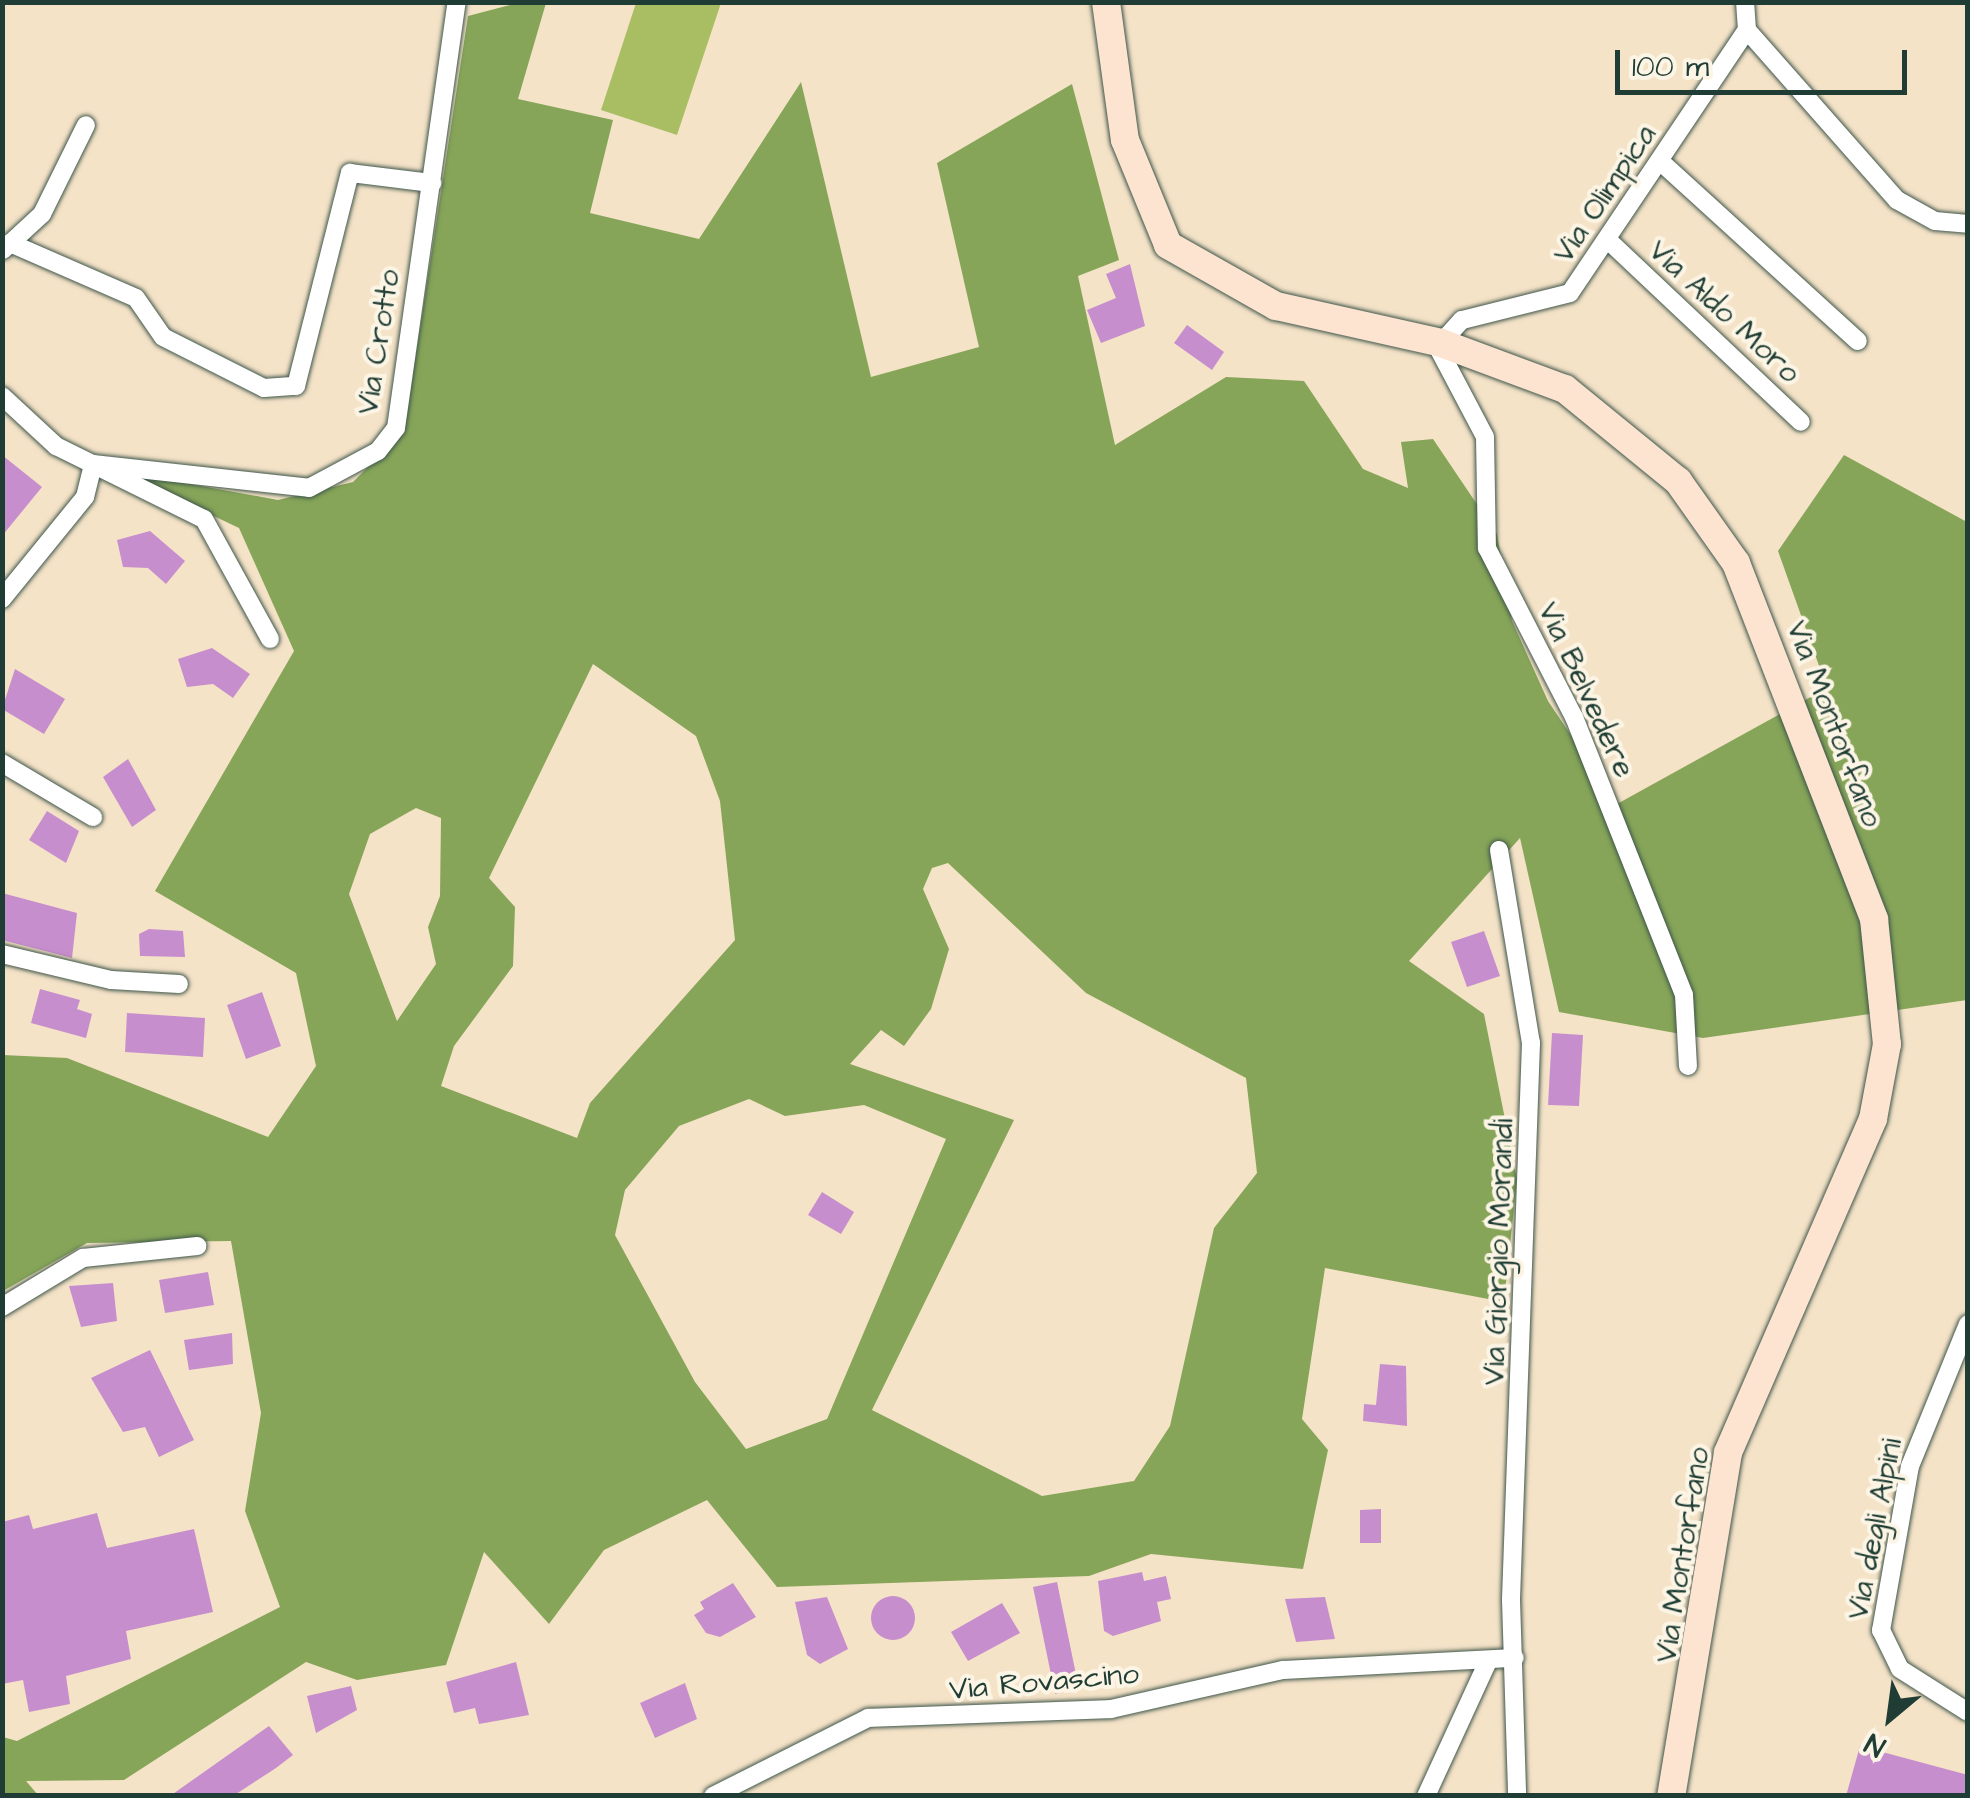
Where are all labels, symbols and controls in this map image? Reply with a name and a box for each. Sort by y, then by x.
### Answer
scale bar [1620,30,1912,92]
text: 100 m [1632,46,1709,88]
street label: Via Olimpica [1546,118,1664,270]
street label: Via Aldo Moro [1641,233,1807,391]
street label: Via Crotto [350,267,408,417]
street label: Via Belvedere [1530,597,1642,783]
street label: Via Montorfano [1778,616,1890,832]
street label: Via Giorgio Morandi [1476,1118,1522,1386]
street label: Via degli Alpini [1840,1435,1910,1623]
street label: Via Montorfano [1648,1445,1718,1665]
street label: Via Rovascino [948,1656,1140,1708]
north arrow [1840,1668,1940,1768]
text: N [1858,1723,1892,1766]

